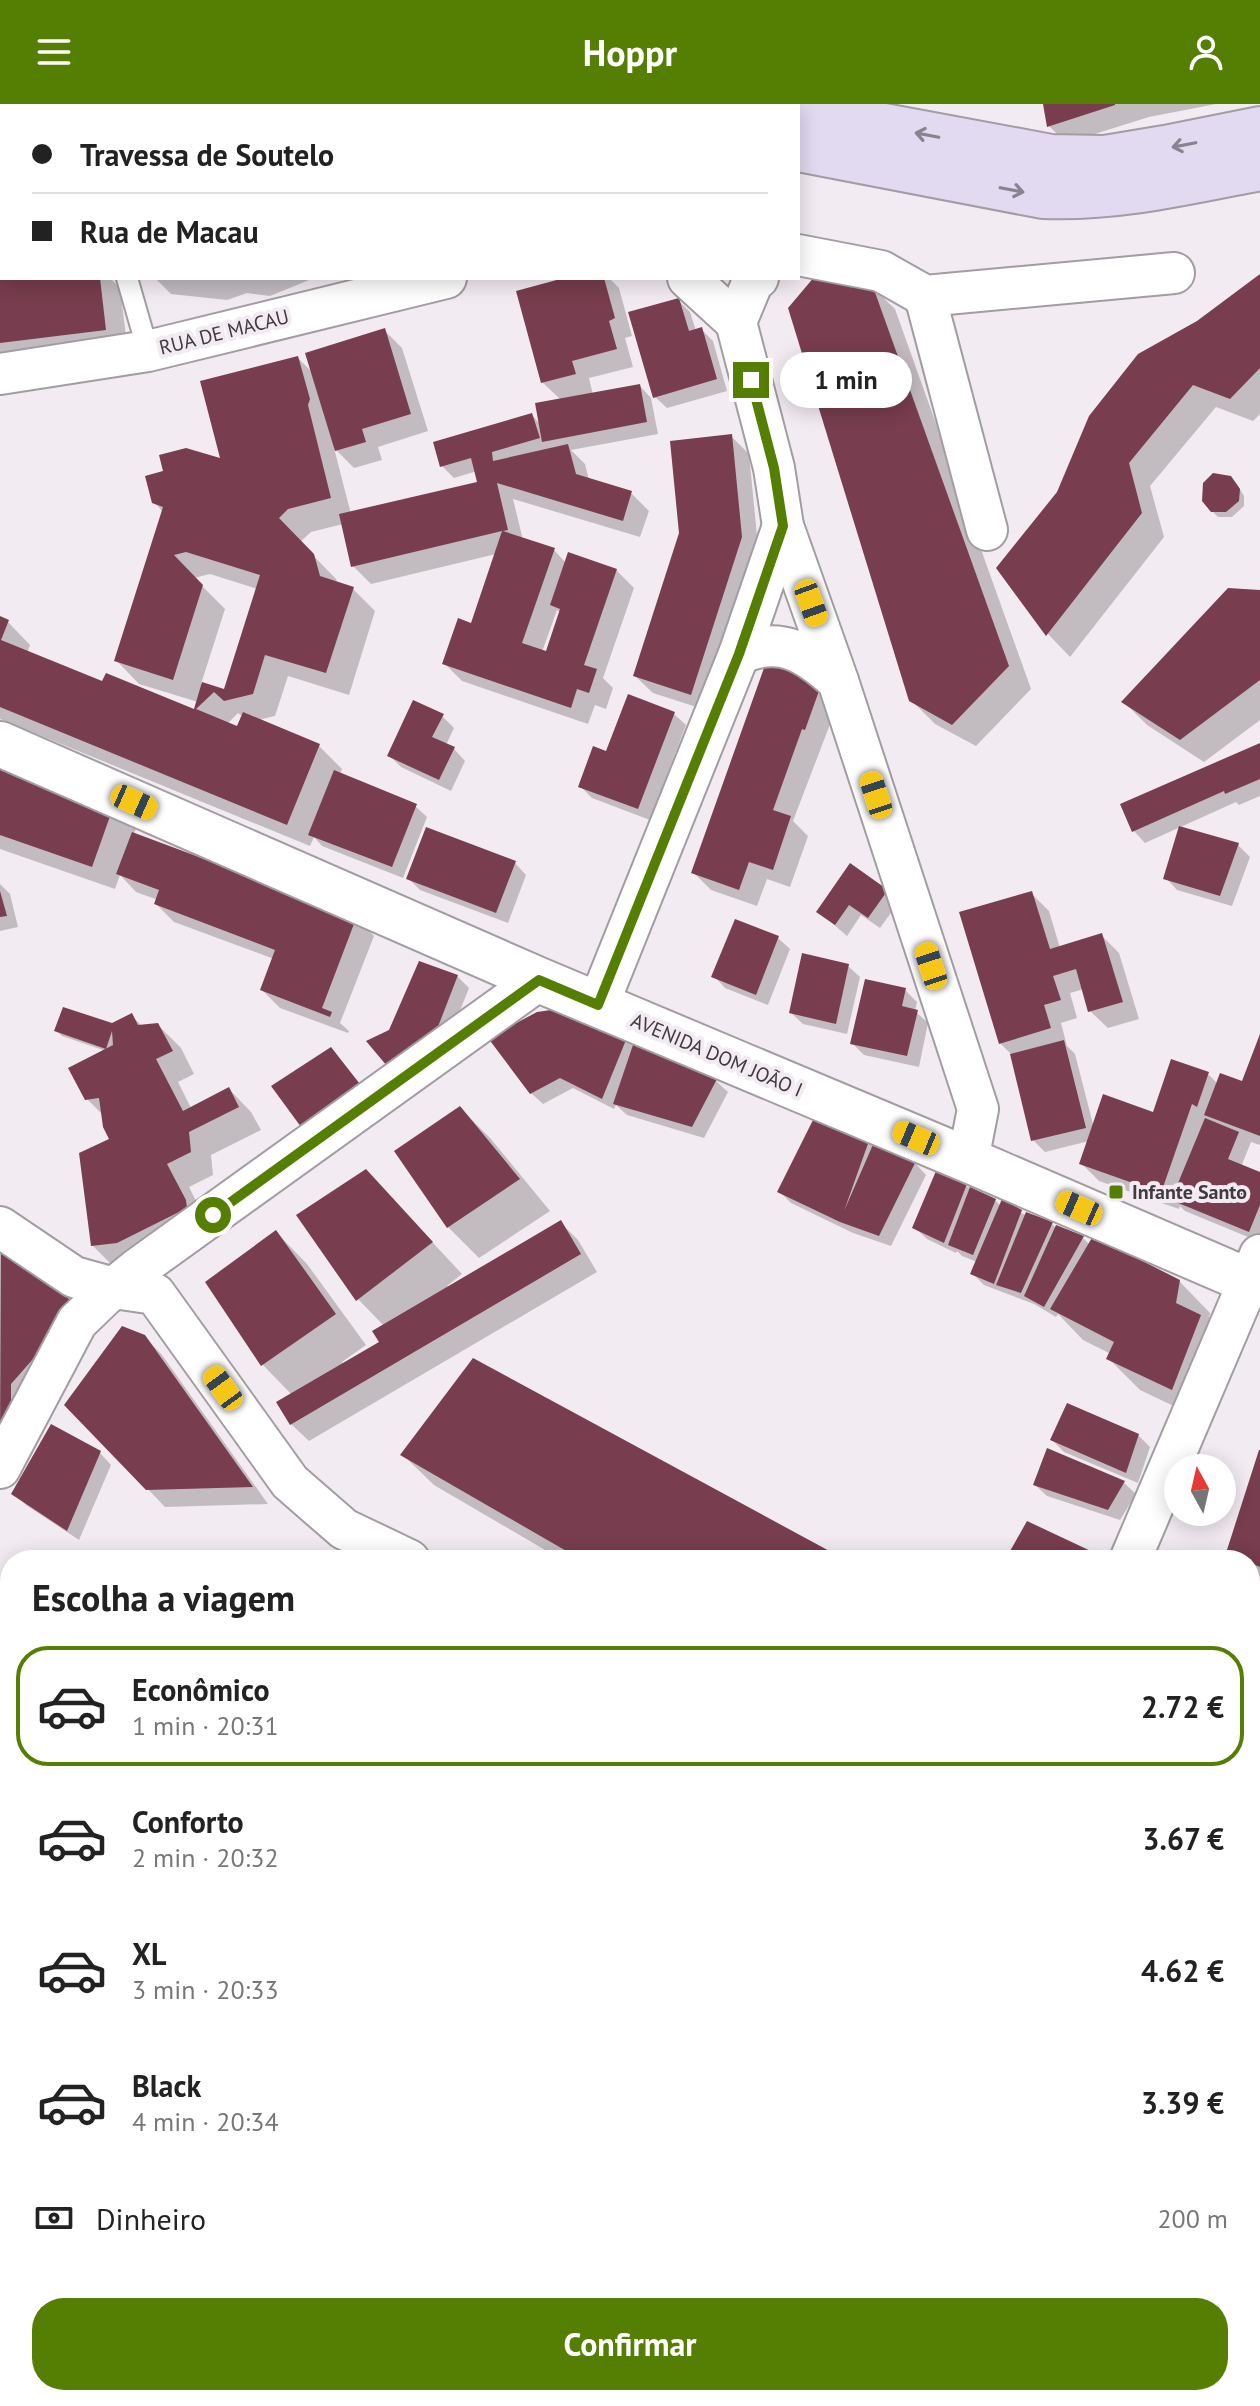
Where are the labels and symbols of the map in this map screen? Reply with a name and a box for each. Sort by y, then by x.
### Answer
one-way arrow [914,127,940,142]
one-way arrow [1171,138,1197,153]
one-way arrow [999,183,1024,198]
street label: RUA DE MACAU [156,303,292,361]
callout: 1 min [779,352,911,408]
route end [733,362,769,398]
car [792,576,830,630]
car [857,768,895,822]
car [107,781,161,823]
car [912,939,950,993]
street label: AVENIDA DOM JOÃO I [627,1007,807,1103]
car [889,1118,943,1158]
place label: Infante Santo [1132,1179,1247,1205]
marker: Infante Santo [1107,1183,1125,1201]
car [1052,1187,1106,1229]
route start [195,1197,231,1233]
car [199,1362,247,1414]
north arrow [1164,1454,1236,1526]

